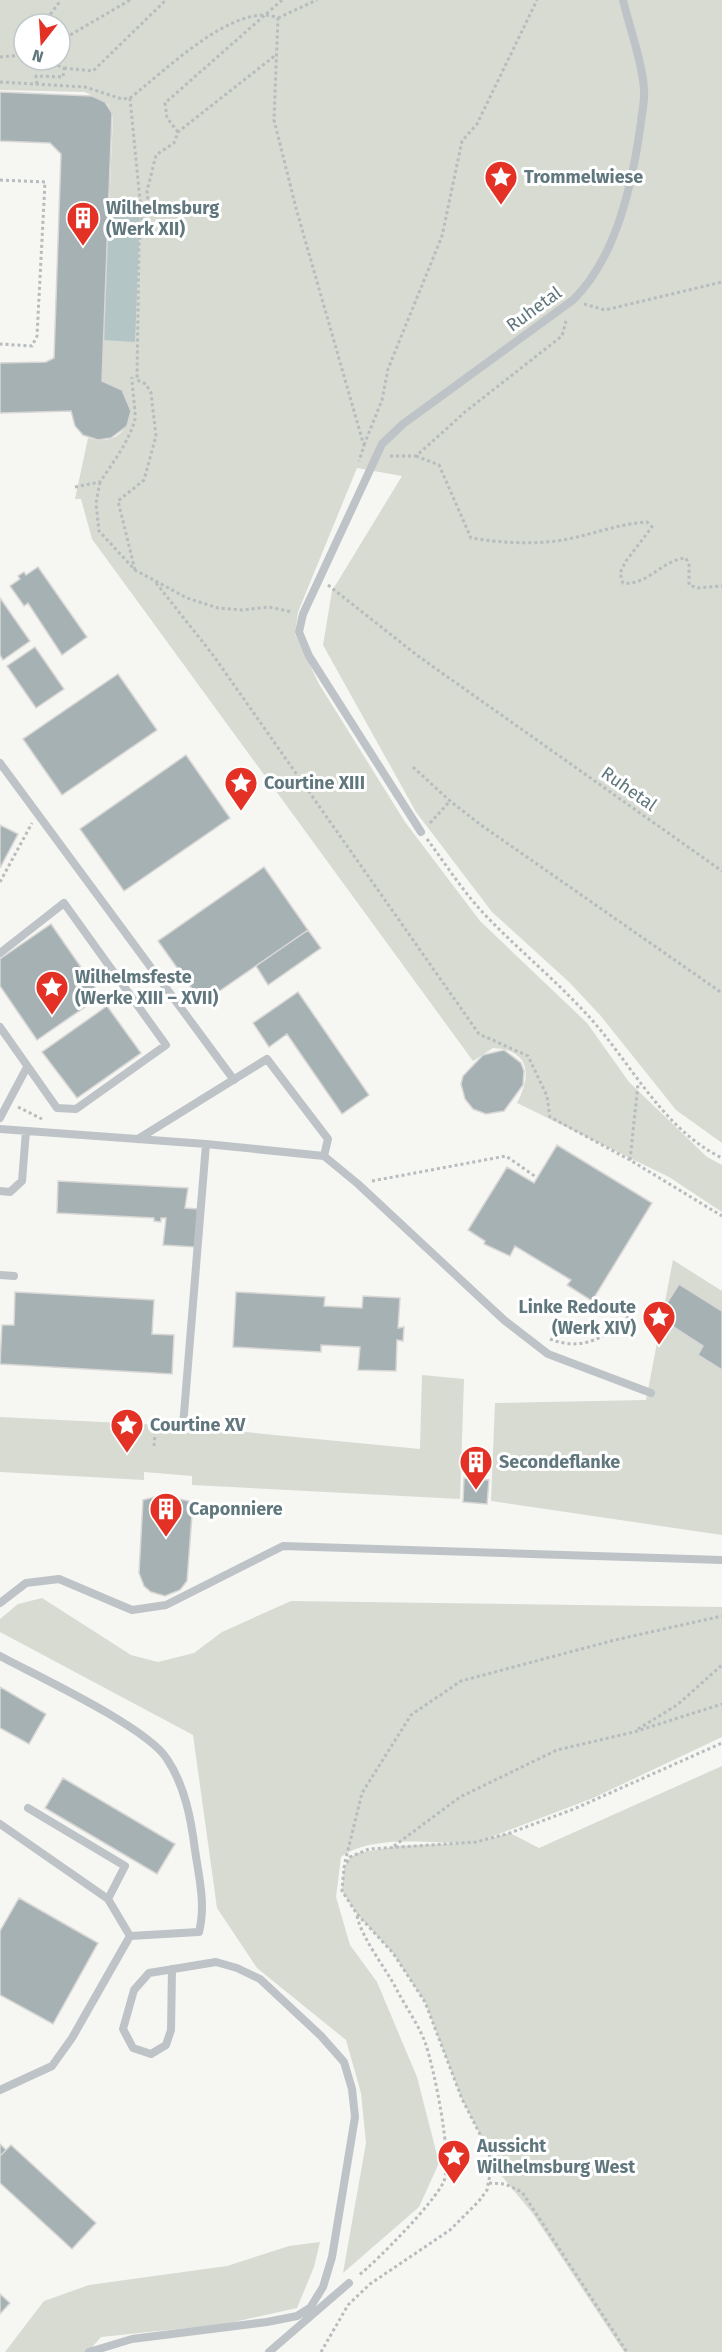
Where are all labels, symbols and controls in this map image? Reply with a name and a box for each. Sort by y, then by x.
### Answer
north arrow [12,12,72,72]
text: N [30,45,46,67]
place icon: Trommelwiese [483,159,519,206]
place label: Trommelwiese [524,166,643,188]
place label: Wilhelmsburg (Werk XII) [106,197,219,240]
building icon: Wilhelmsburg (Werk XII) [65,200,101,247]
street label: Ruhetal [502,282,566,336]
street label: Ruhetal [597,762,661,816]
place icon: Courtine XIII [223,765,259,812]
place label: Courtine XIII [264,772,365,794]
place label: Wilhelmsfeste (Werke XIII – XVII) [75,966,218,1009]
place icon: Wilhelmsfeste (Werke XIII – XVII) [34,969,70,1016]
place label: Linke Redoute (Werk XIV) [518,1296,636,1339]
place icon: Linke Redoute (Werk XIV) [641,1299,677,1346]
place icon: Courtine XV [109,1407,145,1454]
place label: Courtine XV [150,1414,246,1436]
building icon: Secondeflanke [458,1444,494,1491]
place label: Secondeflanke [499,1451,620,1473]
building icon: Caponniere [148,1491,184,1538]
place label: Caponniere [189,1498,283,1520]
place label: Aussicht Wilhelmsburg West [476,2135,636,2178]
place icon: Aussicht Wilhelmsburg West [436,2138,472,2185]

